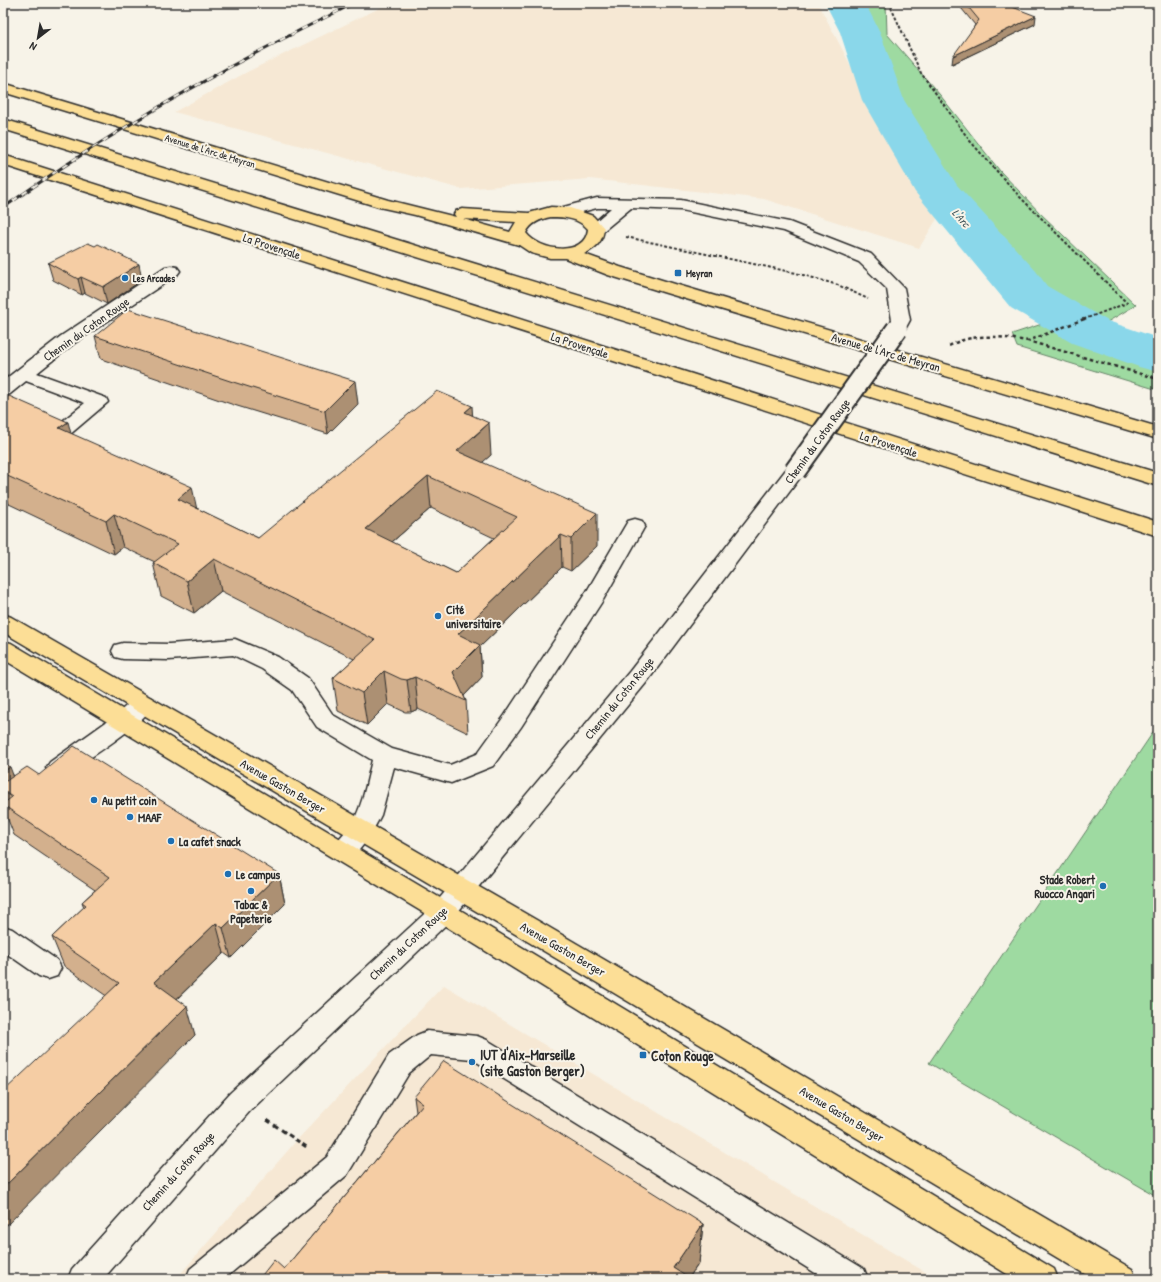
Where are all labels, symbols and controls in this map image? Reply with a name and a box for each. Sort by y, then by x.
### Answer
north arrow [18,18,58,58]
text: N [27,39,39,54]
street label: Avenue de l'Arc de Meyran [163,131,257,171]
water label: L'Arc [949,206,974,231]
street label: La Provençale [241,229,303,263]
place label: Meyran [686,267,713,281]
marker: Meyran [673,268,683,278]
place label: Les Arcades [133,272,175,285]
marker: Les Arcades [120,273,130,283]
street label: Chemin du Coton Rouge [40,293,133,365]
street label: La Provençale [549,328,611,362]
street label: Avenue de l'Arc de Meyran [830,328,942,376]
street label: Chemin du Coton Rouge [780,395,854,487]
street label: La Provençale [858,427,920,461]
place label: Cité universitaire [446,601,502,632]
marker: Cité universitaire [433,611,443,621]
street label: Chemin du Coton Rouge [580,653,658,743]
street label: Avenue Gaston Berger [237,755,329,817]
place label: Au petit coin [102,792,157,810]
marker: Au petit coin [89,795,99,805]
place label: MAAF [138,809,162,826]
marker: MAAF [125,812,135,822]
place label: La cafet snack [179,833,241,850]
marker: La cafet snack [166,836,176,846]
place label: Le campus [236,866,280,884]
marker: Le campus [223,869,233,879]
place label: Stade Robert Ruocco Angari [1034,871,1096,903]
marker: Stade Robert Ruocco Angari [1098,881,1108,891]
marker: Tabac & Papeterie [246,886,256,896]
place label: Tabac & Papeterie [230,896,272,928]
street label: Chemin du Coton Rouge [365,902,451,984]
street label: Avenue Gaston Berger [517,918,609,980]
place label: IUT d'Aix-Marseille (site Gaston Berger) [480,1045,585,1082]
place label: Coton Rouge [651,1046,714,1067]
marker: Coton Rouge [638,1050,648,1060]
marker: IUT d'Aix-Marseille (site Gaston Berger) [467,1057,477,1067]
street label: Avenue Gaston Berger [797,1082,888,1146]
street label: Chemin du Coton Rouge [138,1127,218,1214]

